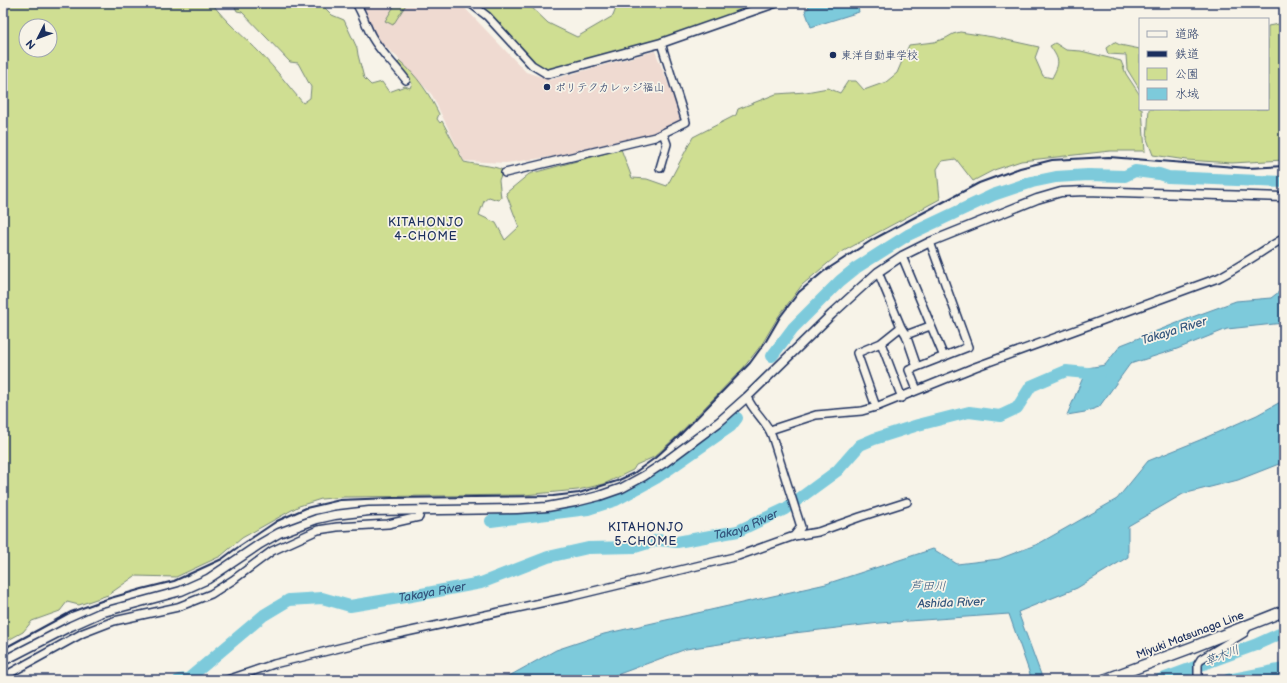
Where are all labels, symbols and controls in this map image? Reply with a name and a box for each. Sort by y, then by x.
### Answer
north arrow [18,18,58,58]
legend [1139,18,1269,110]
text: 道路 [1175,27,1199,42]
text: N [23,37,39,52]
text: 鉄道 [1175,47,1199,62]
place label: 東洋自動車学校 [841,49,918,62]
marker: 東洋自動車学校 [828,50,838,60]
text: 公園 [1175,67,1199,82]
place label: ポリテクカレッジ福山 [555,81,665,94]
marker: ポリテクカレッジ福山 [542,82,552,92]
text: 水域 [1175,87,1199,102]
district label: KITAHONJO 4-CHOME [388,215,464,244]
water label: Takaya River [1139,313,1210,348]
water label: Takaya River [712,505,782,543]
district label: KITAHONJO 5-CHOME [608,520,684,549]
water label: Takaya River [398,578,468,605]
water label: 芦田川 [910,579,946,594]
water label: Ashida River [916,594,986,612]
street label: Miyuki Matsunaga Line [1134,608,1246,662]
water label: 草木川 [1203,643,1241,669]

